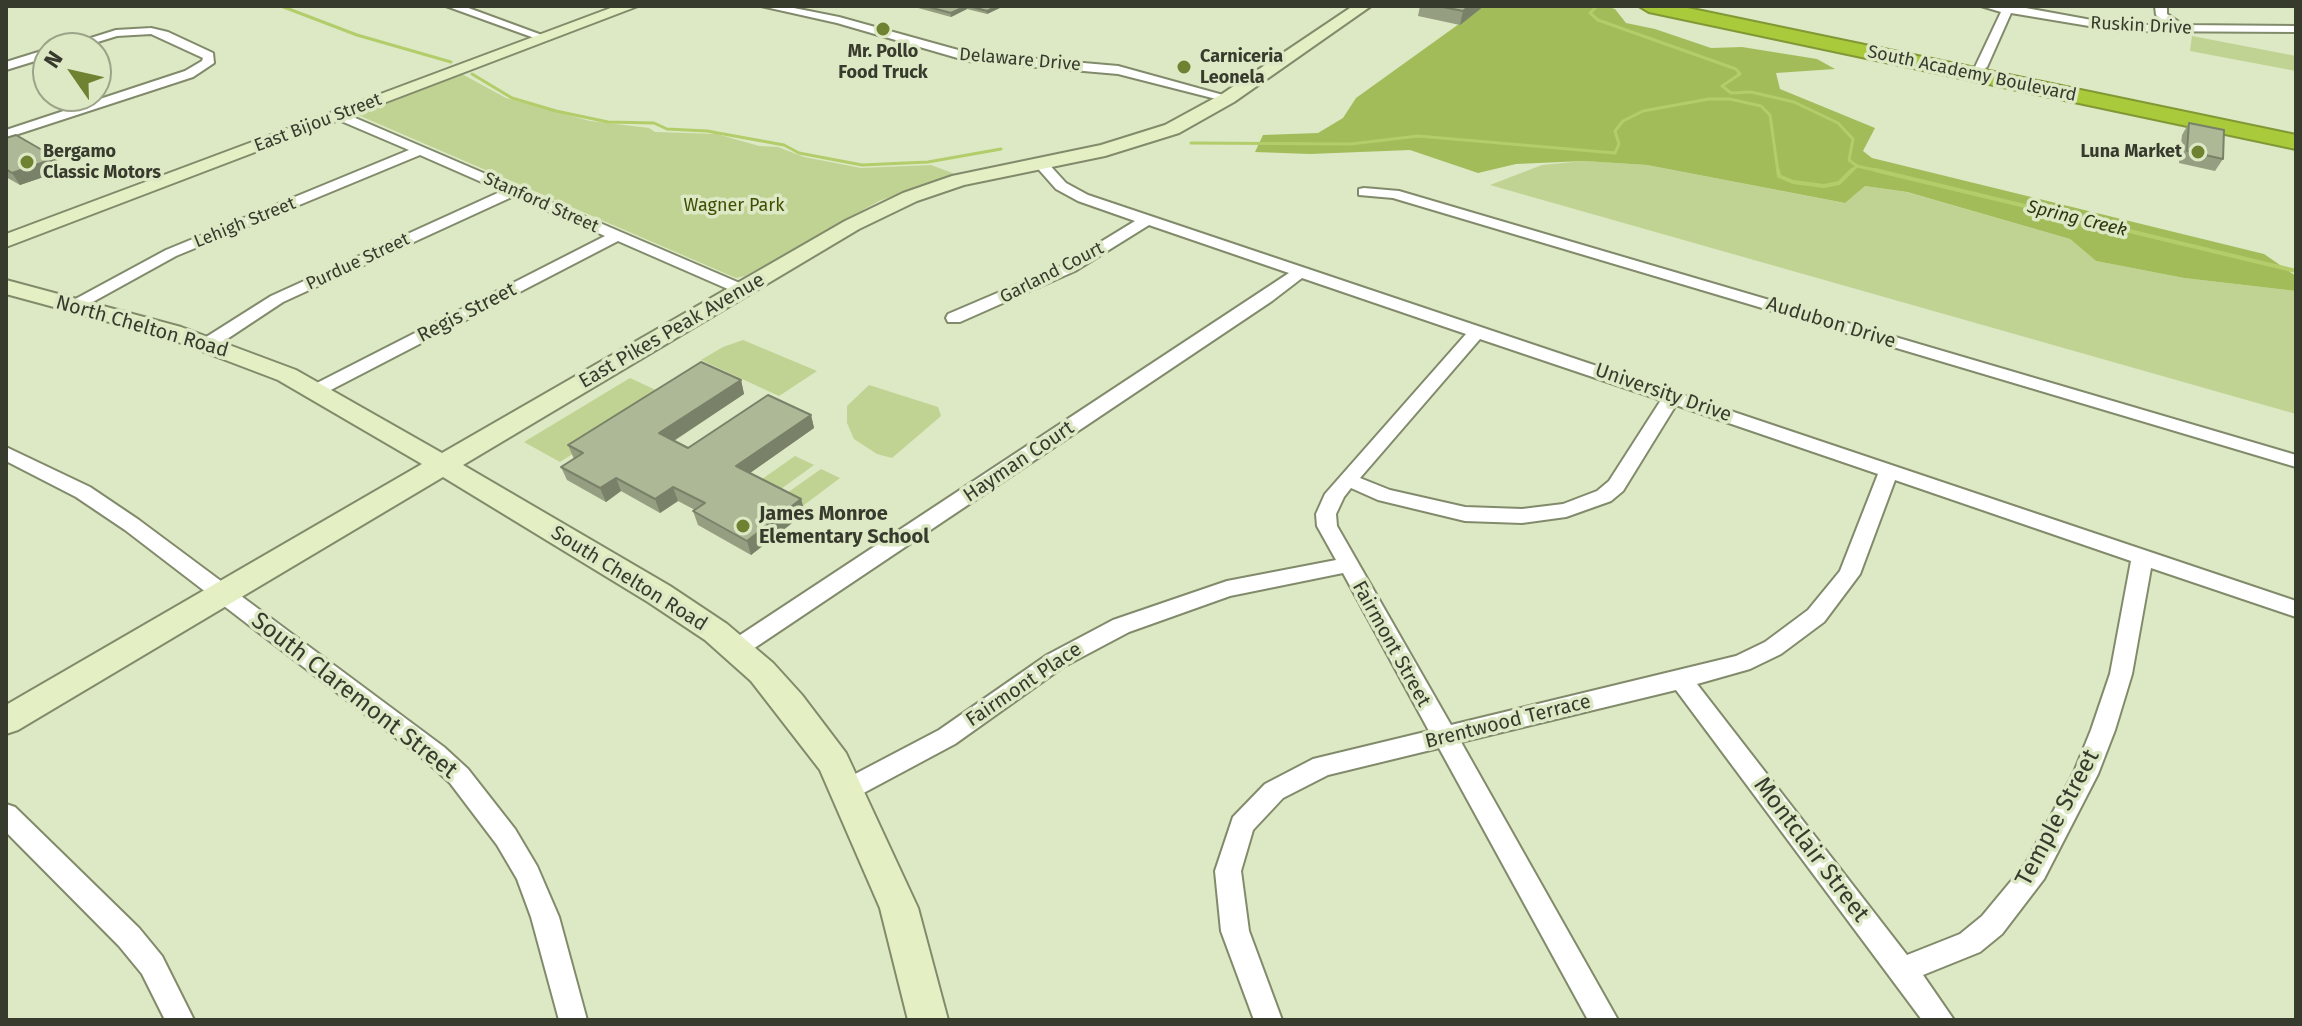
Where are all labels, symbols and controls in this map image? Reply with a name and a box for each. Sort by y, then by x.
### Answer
street label: Ruskin Drive [2090,13,2192,39]
marker: Mr. Pollo Food Truck [874,20,892,38]
north arrow [32,32,112,112]
place label: Mr. Pollo Food Truck [838,41,928,84]
street label: South Academy Boulevard [1866,41,2078,107]
street label: Delaware Drive [958,44,1082,76]
text: N [38,46,69,73]
place label: Carniceria Leonela [1200,46,1283,88]
marker: Carniceria Leonela [1175,58,1193,76]
street label: East Bijou Street [251,89,385,157]
place label: Bergamo Classic Motors [43,141,161,184]
place label: Luna Market [2080,141,2182,163]
marker: Luna Market [2189,143,2207,161]
marker: Bergamo Classic Motors [18,153,36,171]
street label: Stanford Street [480,168,602,238]
street label: Lehigh Street [191,193,299,253]
park label: Wagner Park [684,195,784,217]
water label: Spring Creek [2025,196,2129,242]
street label: Purdue Street [303,229,413,295]
street label: Garland Court [997,238,1107,308]
street label: East Pikes Peak Avenue [575,268,769,394]
street label: Regis Street [414,278,520,348]
street label: North Chelton Road [53,291,231,363]
street label: Audubon Drive [1763,292,1899,354]
street label: University Drive [1592,358,1734,428]
street label: Hayman Court [959,416,1079,508]
place label: James Monroe Elementary School [759,502,929,549]
marker: James Monroe Elementary School [734,517,752,535]
street label: South Chelton Road [546,521,712,637]
street label: Fairmont Street [1347,577,1435,711]
street label: South Claremont Street [245,607,463,785]
street label: Fairmont Place [962,638,1086,732]
street label: Brentwood Terrace [1423,690,1593,754]
street label: Temple Street [2010,745,2106,891]
street label: Montclair Street [1747,772,1875,928]

